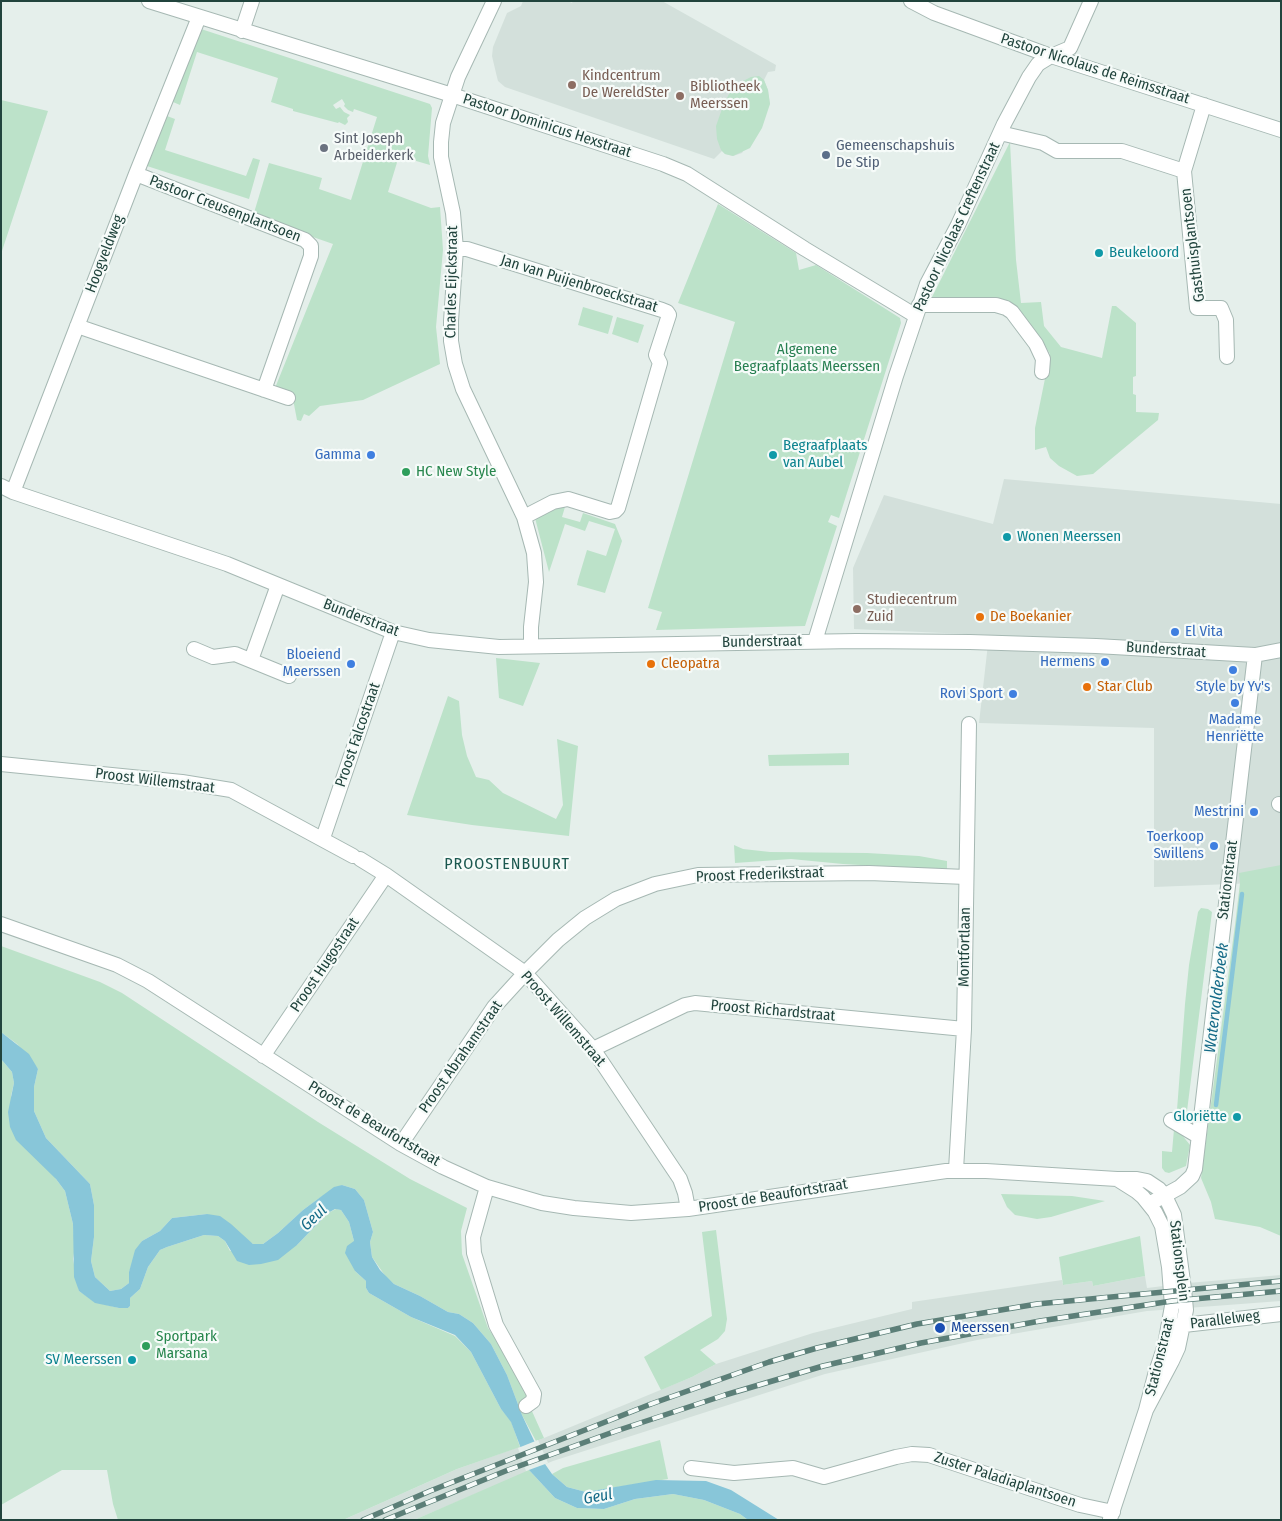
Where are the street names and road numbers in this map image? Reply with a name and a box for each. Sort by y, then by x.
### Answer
street label: Pastoor Nicolaus de Reimsstraat [998,30,1192,108]
street label: Pastoor Dominicus Hexstraat [460,90,634,162]
street label: Pastoor Nicolaas Creftenstraat [910,139,1004,315]
street label: Pastoor Creusenplantsoen [147,172,303,246]
street label: Gasthuisplantsoen [1177,187,1209,303]
street label: Hoogveldweg [82,212,128,296]
street label: Charles Eijckstraat [442,225,462,339]
street label: Jan van Puijenbroeckstraat [498,252,660,316]
street label: Bunderstraat [320,595,402,641]
street label: Bunderstraat [722,632,802,652]
street label: Bunderstraat [1125,638,1207,662]
street label: Proost Falcostraat [332,680,384,790]
street label: Proost Willemstraat [94,765,216,797]
street label: Stationstraat [1214,839,1242,921]
street label: Proost Frederikstraat [696,864,824,886]
street label: Montfortlaan [955,907,975,987]
street label: Proost Hugostraat [287,914,363,1016]
street label: Proost Willemstraat [517,968,609,1070]
street label: Proost Abrahamstraat [415,997,507,1117]
street label: Proost Richardstraat [710,997,836,1025]
street label: Proost de Beaufortstraat [305,1077,443,1171]
street label: Proost de Beaufortstraat [697,1175,849,1217]
street label: Stationsplein [1165,1219,1193,1303]
street label: Parallelweg [1189,1307,1261,1333]
street label: Stationstraat [1142,1316,1178,1398]
street label: Zuster Paladiaplantsoen [932,1449,1078,1511]

